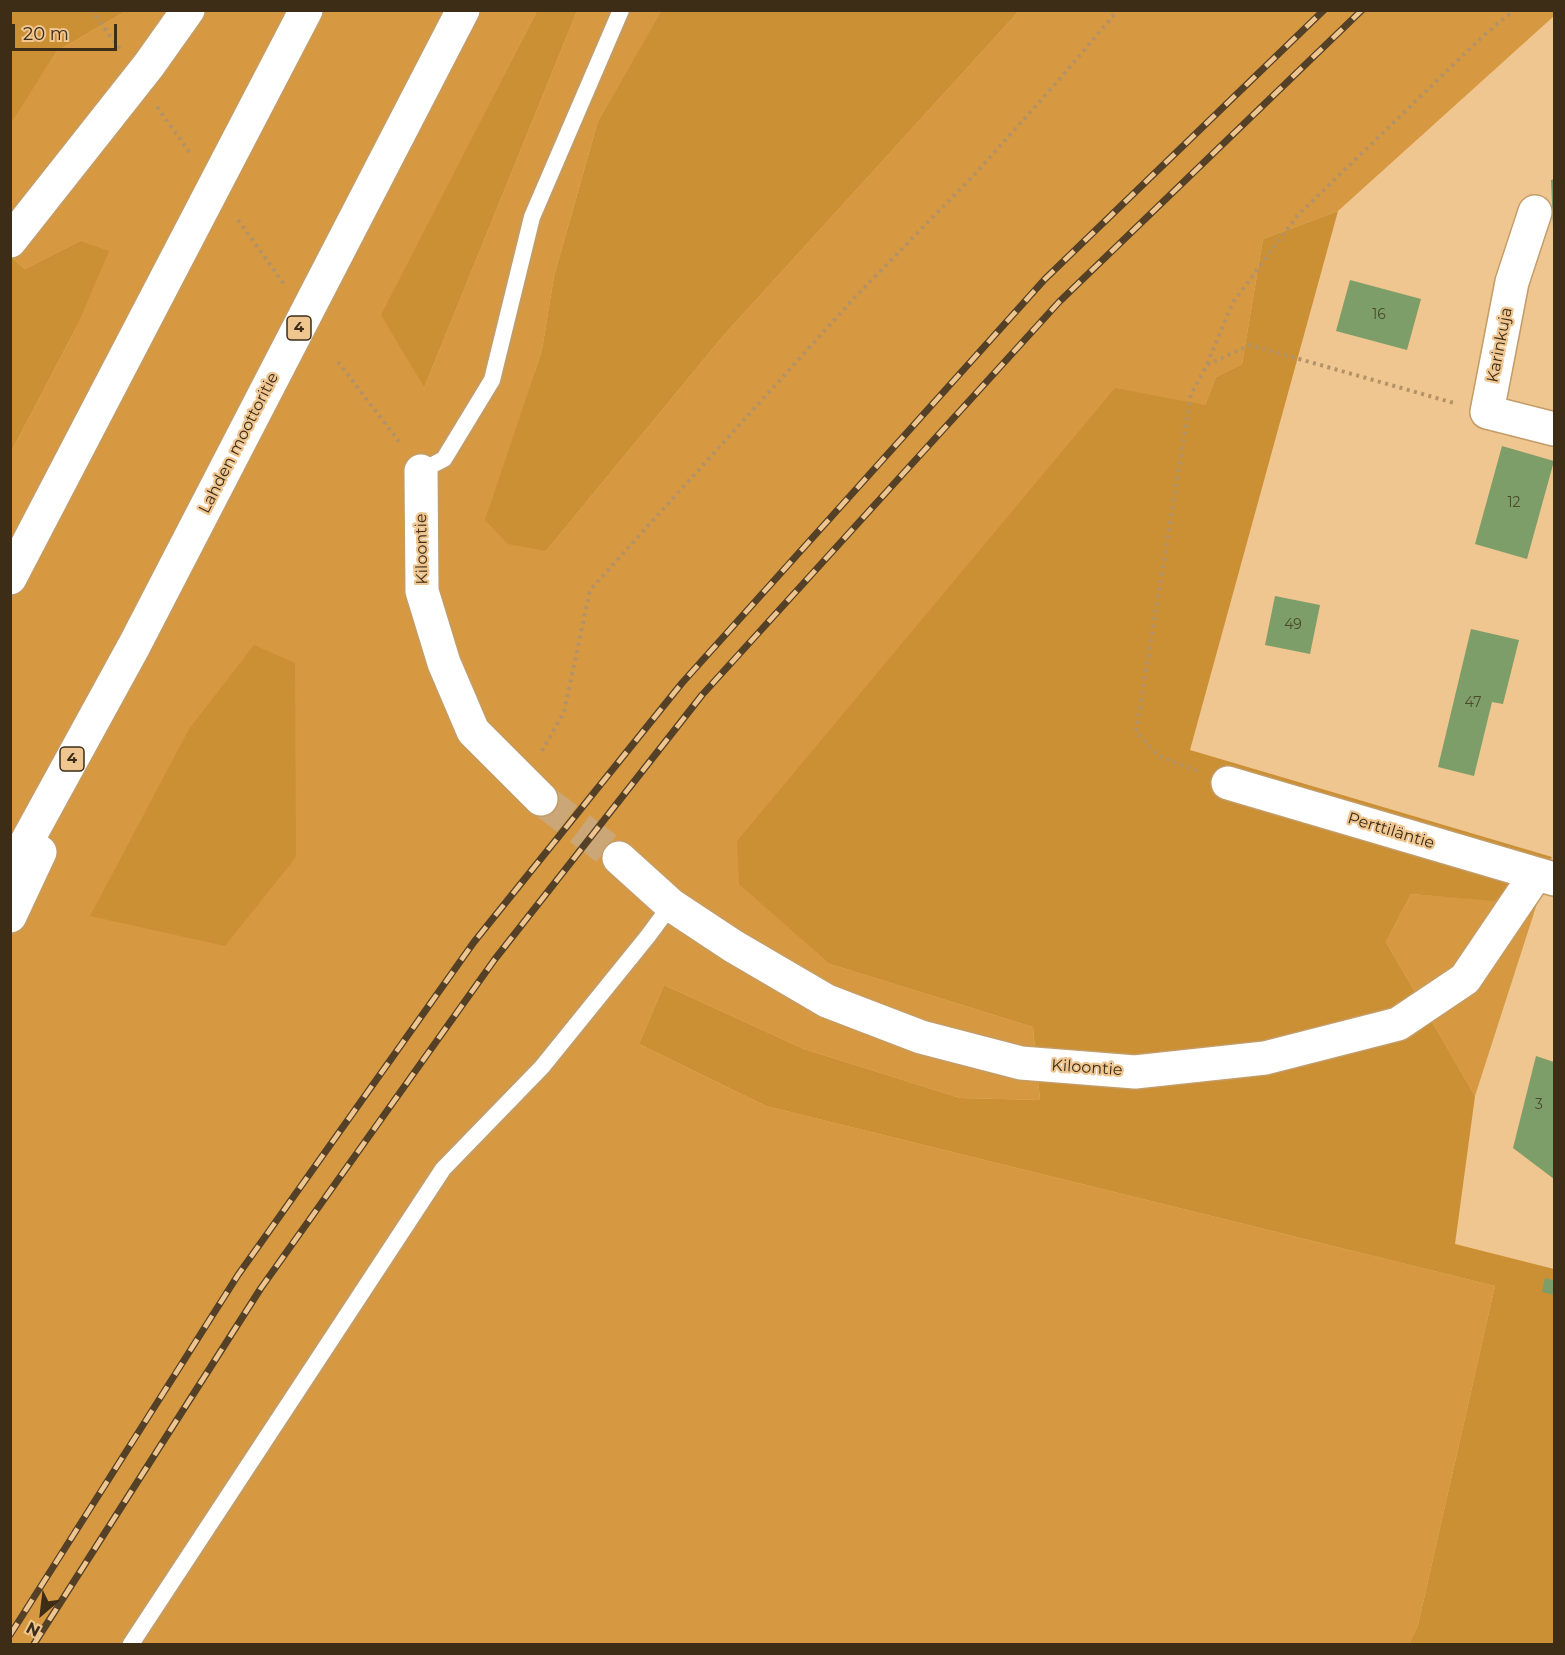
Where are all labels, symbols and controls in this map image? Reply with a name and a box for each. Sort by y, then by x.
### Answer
scale bar [15,12,120,50]
text: 20 m [23,23,69,45]
street label: Karinkuja [1483,306,1517,384]
house number: 16 [1372,307,1386,323]
road number: 4 [287,316,311,340]
street label: Lahden moottoritie [195,369,283,517]
house number: 12 [1507,495,1521,511]
street label: Kiloontie [412,513,432,585]
house number: 49 [1284,617,1302,633]
house number: 47 [1465,695,1481,711]
road number: 4 [60,747,84,771]
street label: Perttiläntie [1345,809,1437,853]
street label: Kiloontie [1051,1056,1123,1080]
house number: 3 [1535,1097,1543,1113]
north arrow [12,1583,72,1643]
text: N [23,1618,43,1641]

